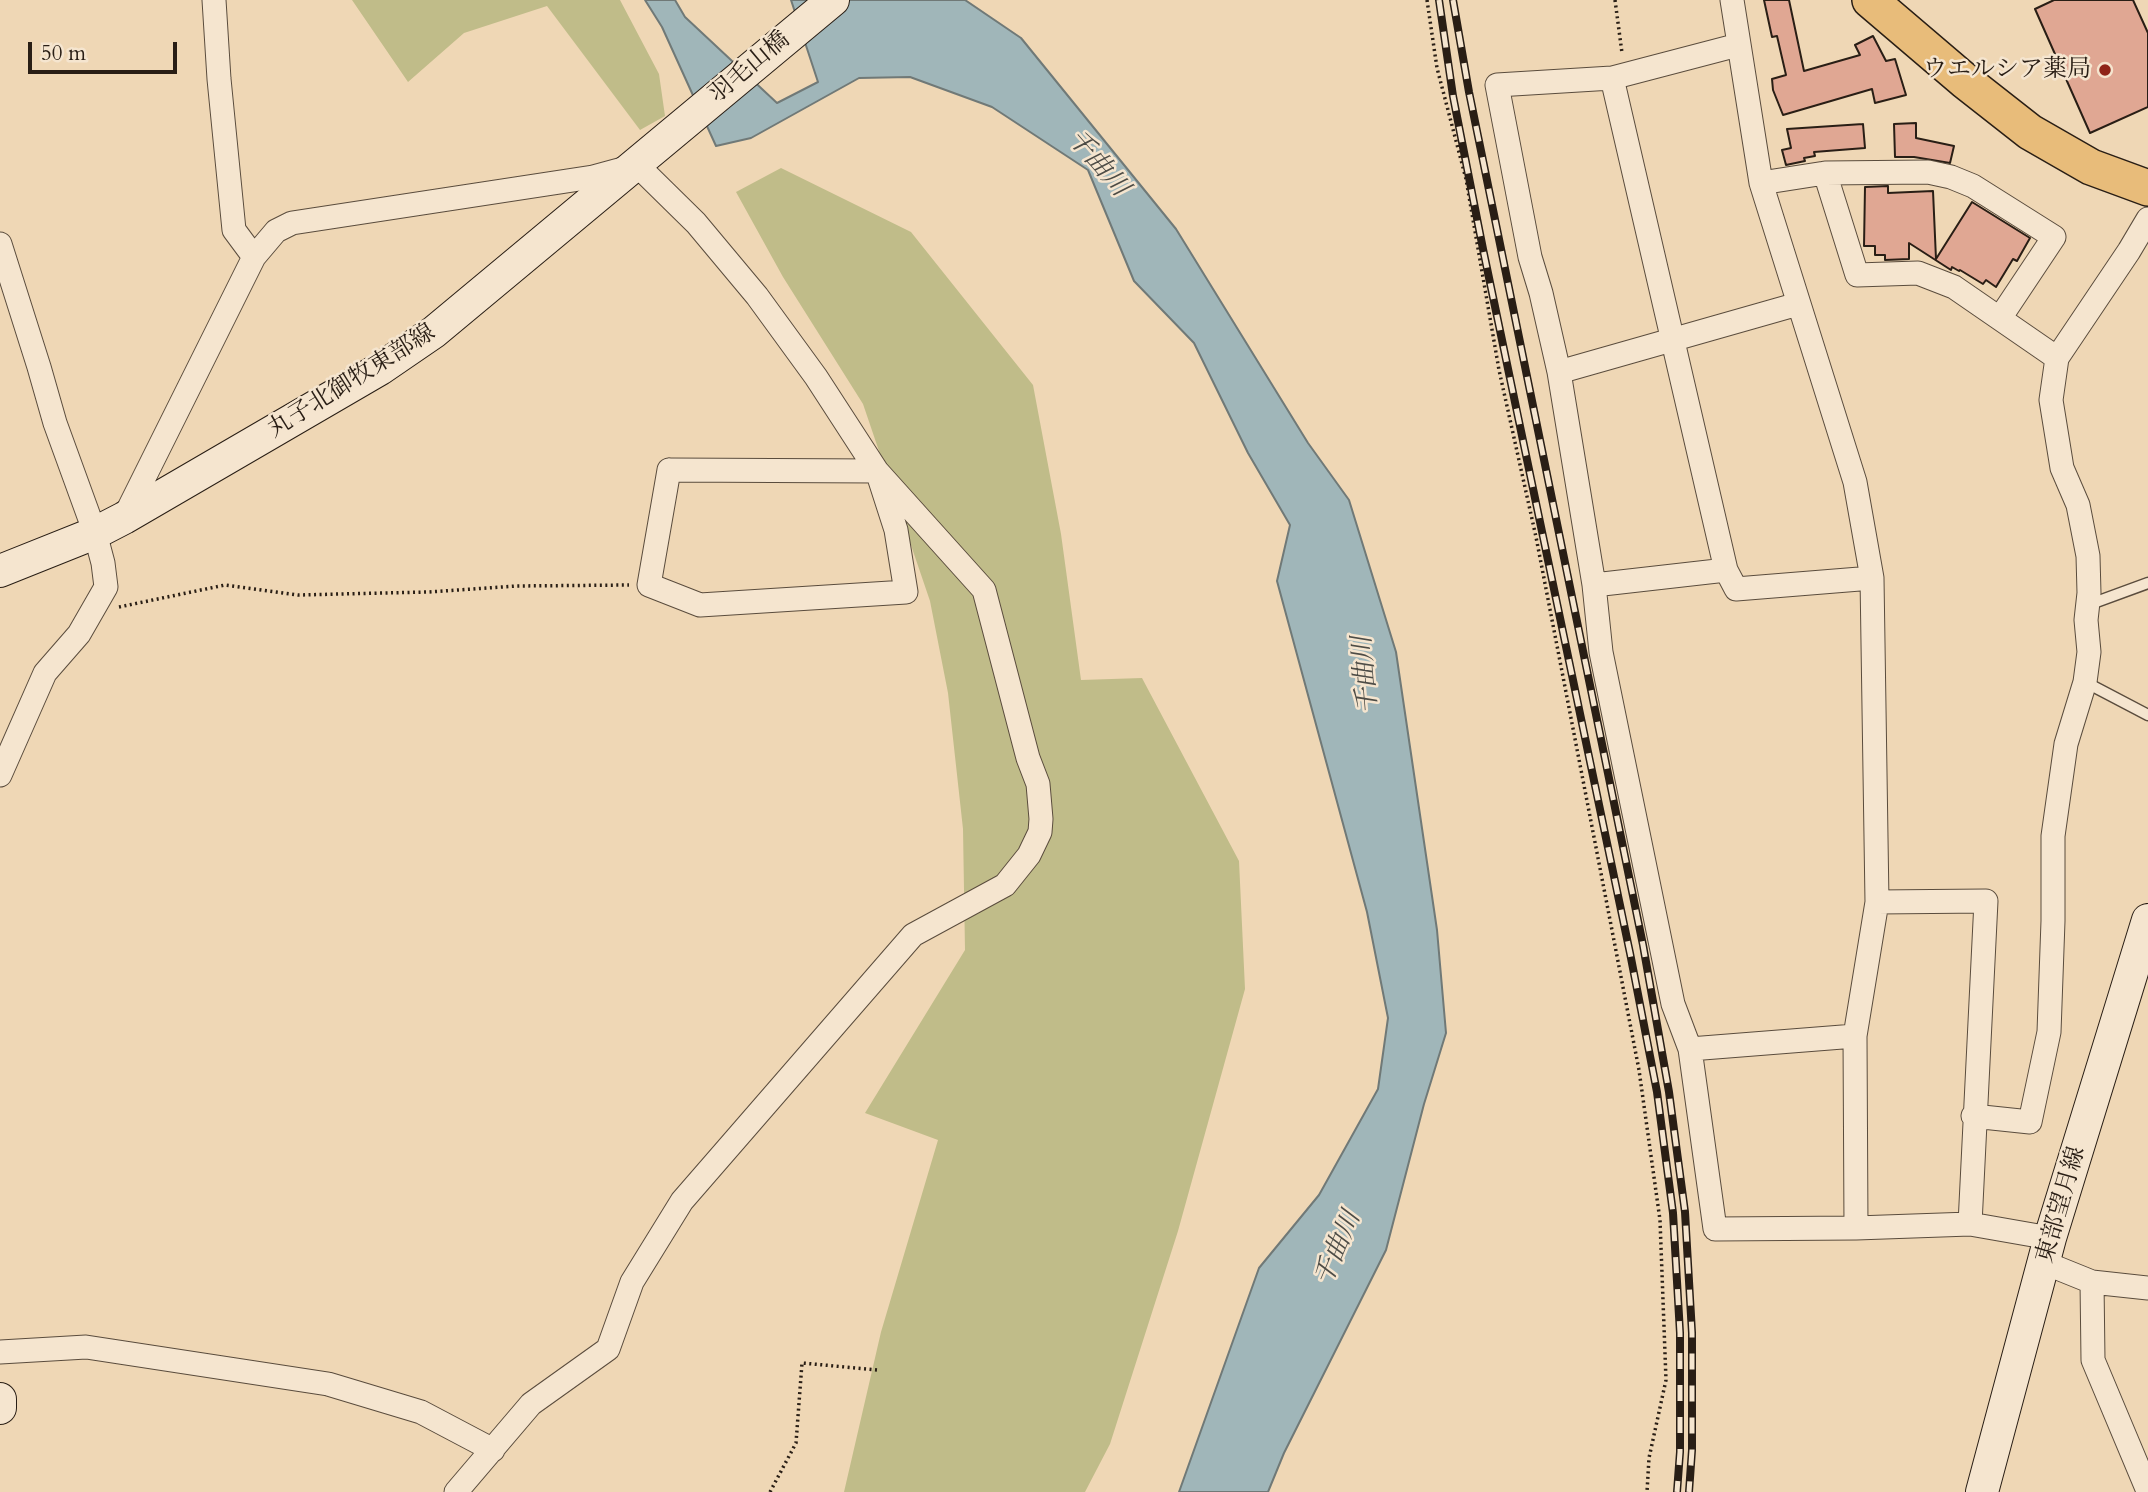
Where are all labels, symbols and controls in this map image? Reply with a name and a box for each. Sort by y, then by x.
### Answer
street label: 羽毛山橋 [704,26,796,110]
scale bar [32,28,180,72]
text: 50 m [41,39,86,68]
place label: ウエルシア薬局 [1923,56,2091,84]
marker: ウエルシア薬局 [2097,62,2113,78]
water label: 千曲川 [1060,124,1134,204]
street label: 丸子北御牧東部線 [263,319,441,445]
water label: 千曲川 [1348,635,1386,715]
street label: 東部望月線 [2032,1143,2092,1267]
water label: 千曲川 [1309,1207,1369,1291]

